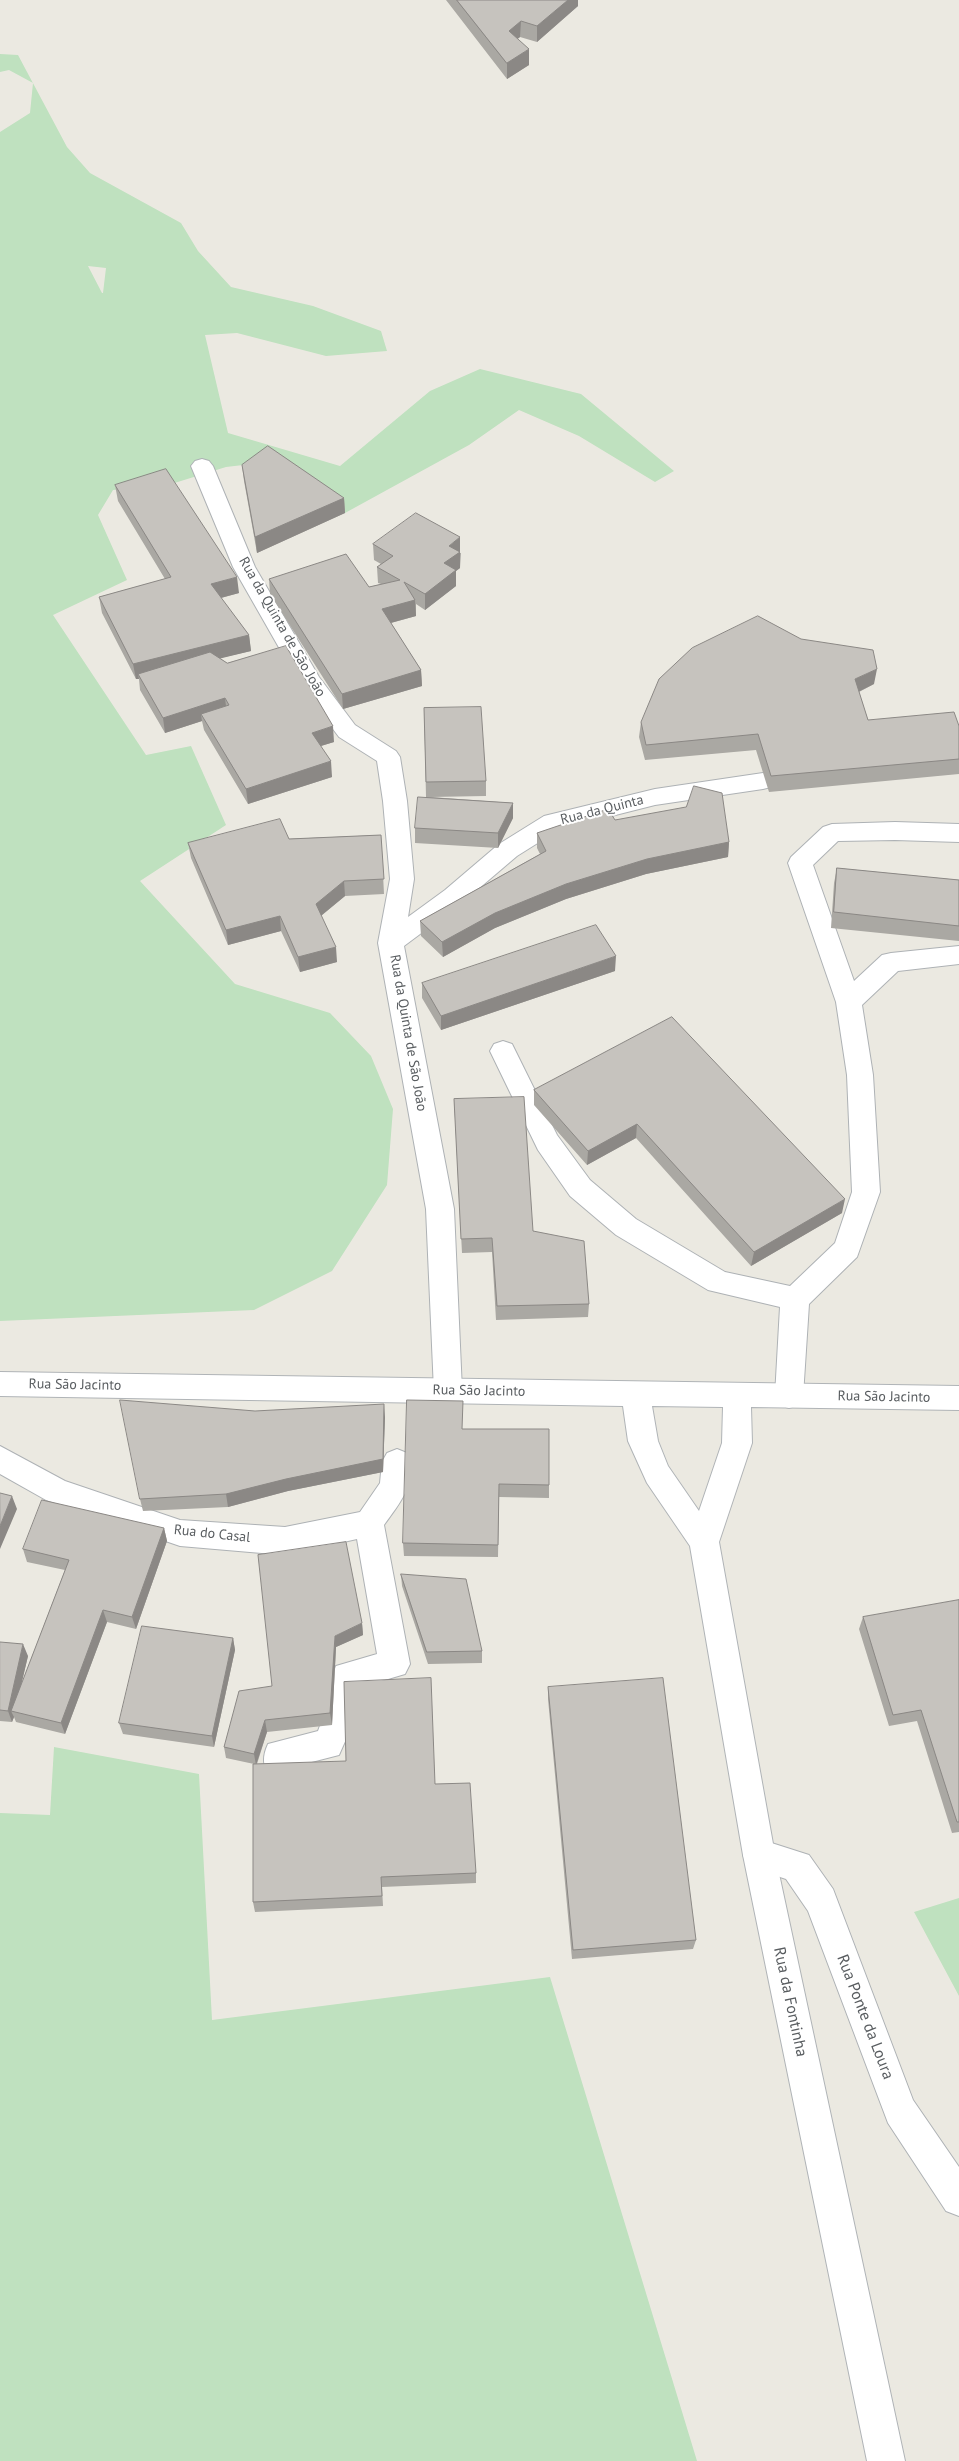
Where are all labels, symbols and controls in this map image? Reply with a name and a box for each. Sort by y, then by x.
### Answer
street label: Rua da Quinta de São João [235,554,329,700]
street label: Rua da Quinta [559,792,645,828]
street label: Rua da Quinta de São João [386,953,430,1113]
street label: Rua São Jacinto [28,1376,122,1394]
street label: Rua São Jacinto [432,1382,526,1400]
street label: Rua São Jacinto [837,1388,931,1406]
street label: Rua do Casal [173,1522,251,1546]
street label: Rua da Fontinha [769,1945,811,2059]
street label: Rua Ponte da Loura [832,1952,898,2082]

